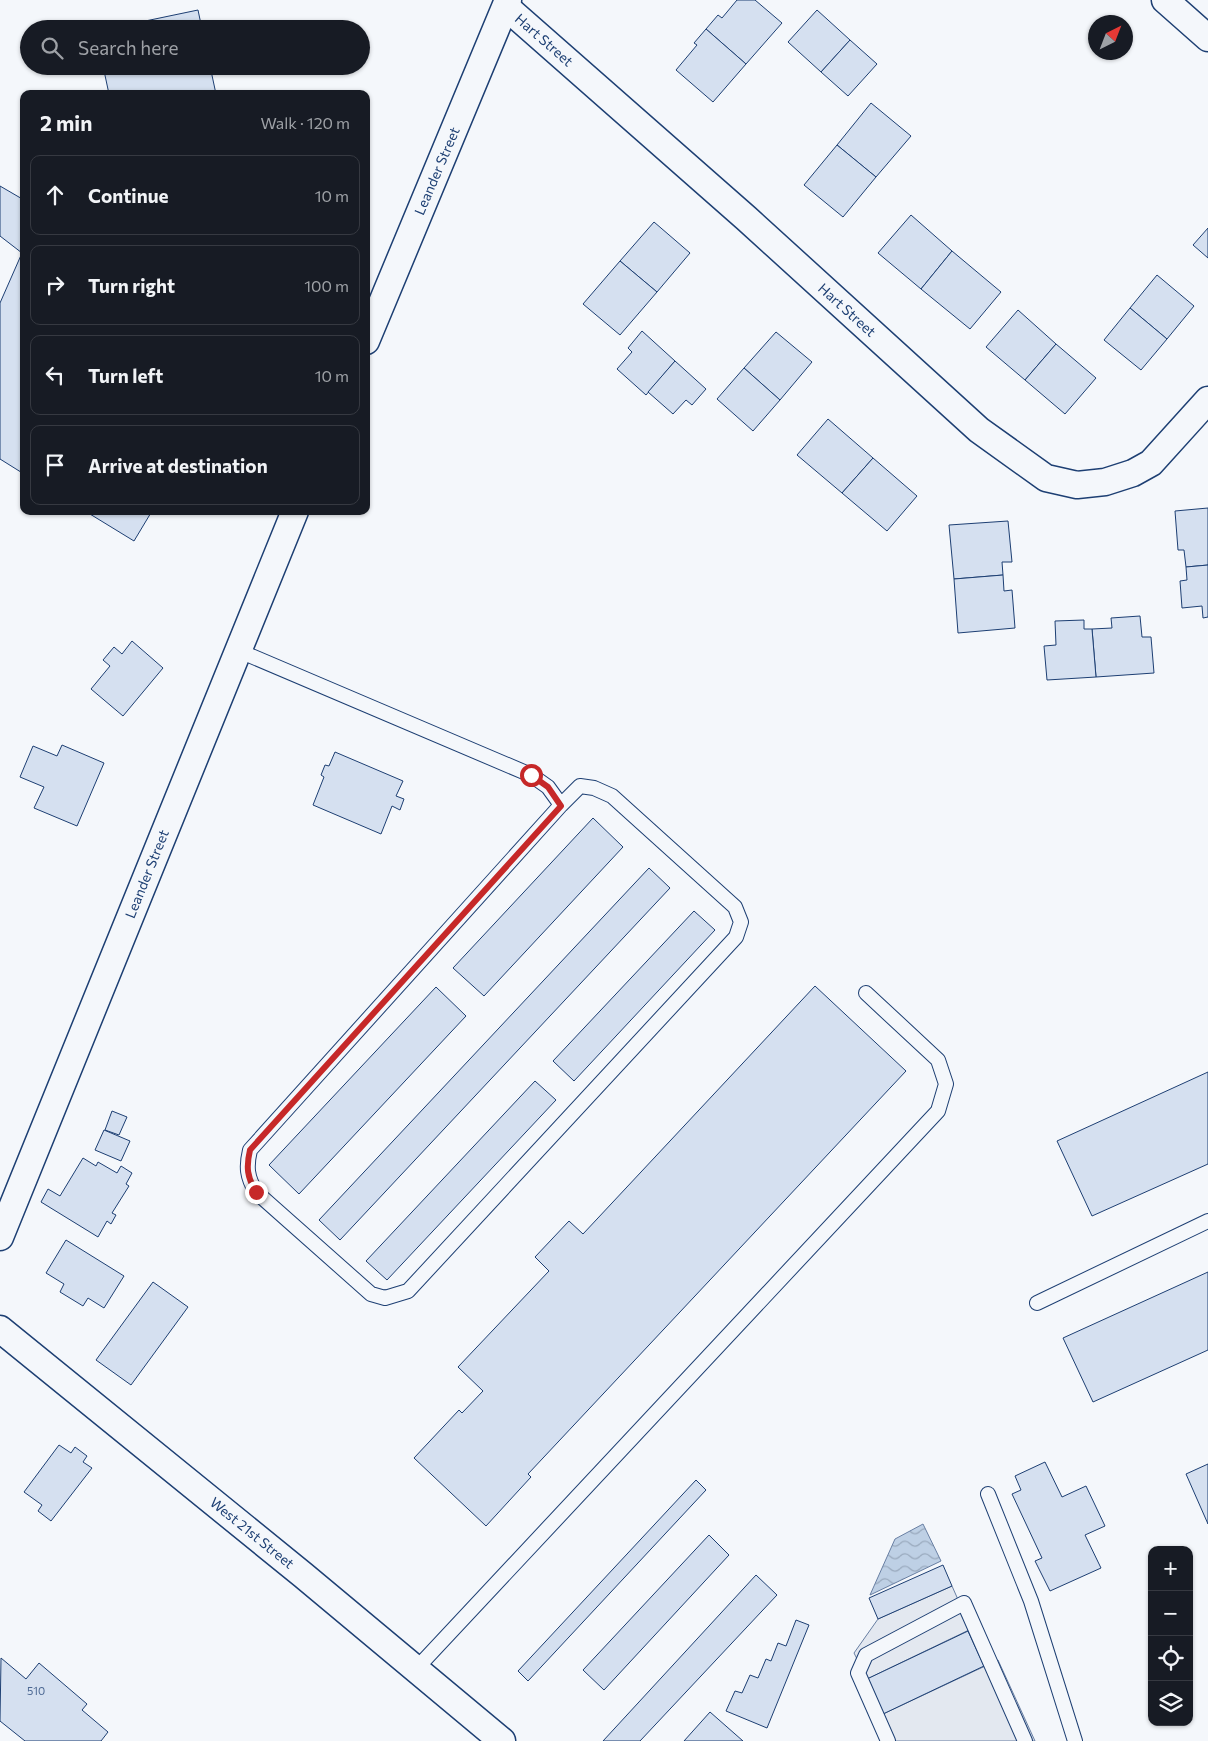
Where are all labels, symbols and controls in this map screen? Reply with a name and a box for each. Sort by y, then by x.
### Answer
street label: Hart Street [512,10,577,70]
north arrow [1088,15,1133,60]
search box [20,20,370,75]
icon: search [38,34,66,62]
text: Search here [78,36,178,59]
text: 2 min [40,110,92,135]
text: Walk · 120 m [260,113,350,132]
street label: Leander Street [410,124,463,217]
icon: ahead [41,181,69,209]
text: Continue [88,184,168,207]
text: 10 m [315,186,349,205]
icon: right [41,271,69,299]
text: Turn right [88,274,175,297]
text: 100 m [304,276,349,295]
street label: Hart Street [815,279,880,340]
icon: left [41,361,69,389]
text: Turn left [88,364,163,387]
text: 10 m [315,366,349,385]
icon: arrive [41,451,69,479]
text: Arrive at destination [88,454,268,477]
route start [520,764,543,787]
street label: Leander Street [121,827,172,921]
route end [245,1181,268,1204]
street label: West 21st Street [207,1493,298,1572]
map controls [1148,1546,1193,1726]
button: + [1148,1546,1193,1591]
button: − [1148,1591,1193,1636]
button: locate [1148,1636,1193,1681]
button: layers [1148,1681,1193,1726]
house number: 510 [27,1684,45,1697]

